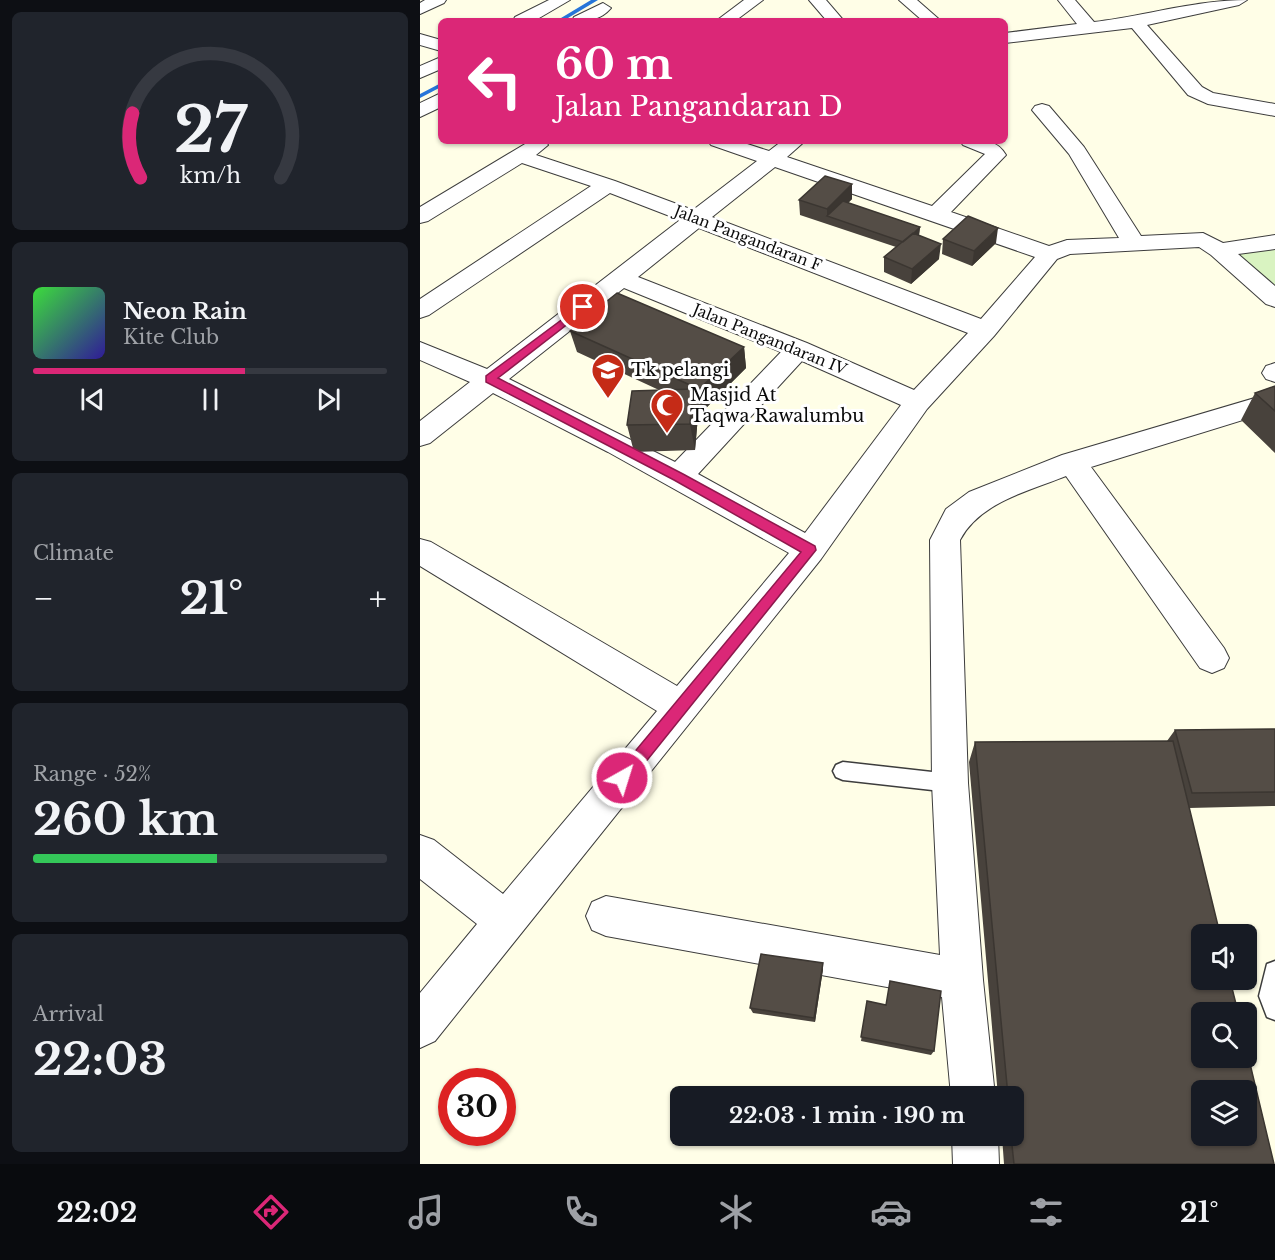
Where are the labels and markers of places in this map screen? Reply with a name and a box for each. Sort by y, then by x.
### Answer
pin [557,281,608,332]
school or university icon: Tk pelangi [590,352,626,399]
place label: Tk pelangi [631,359,729,381]
place label: Masjid At Taqwa Rawalumbu [690,384,864,427]
mosque icon: Masjid At Taqwa Rawalumbu [649,387,685,434]

